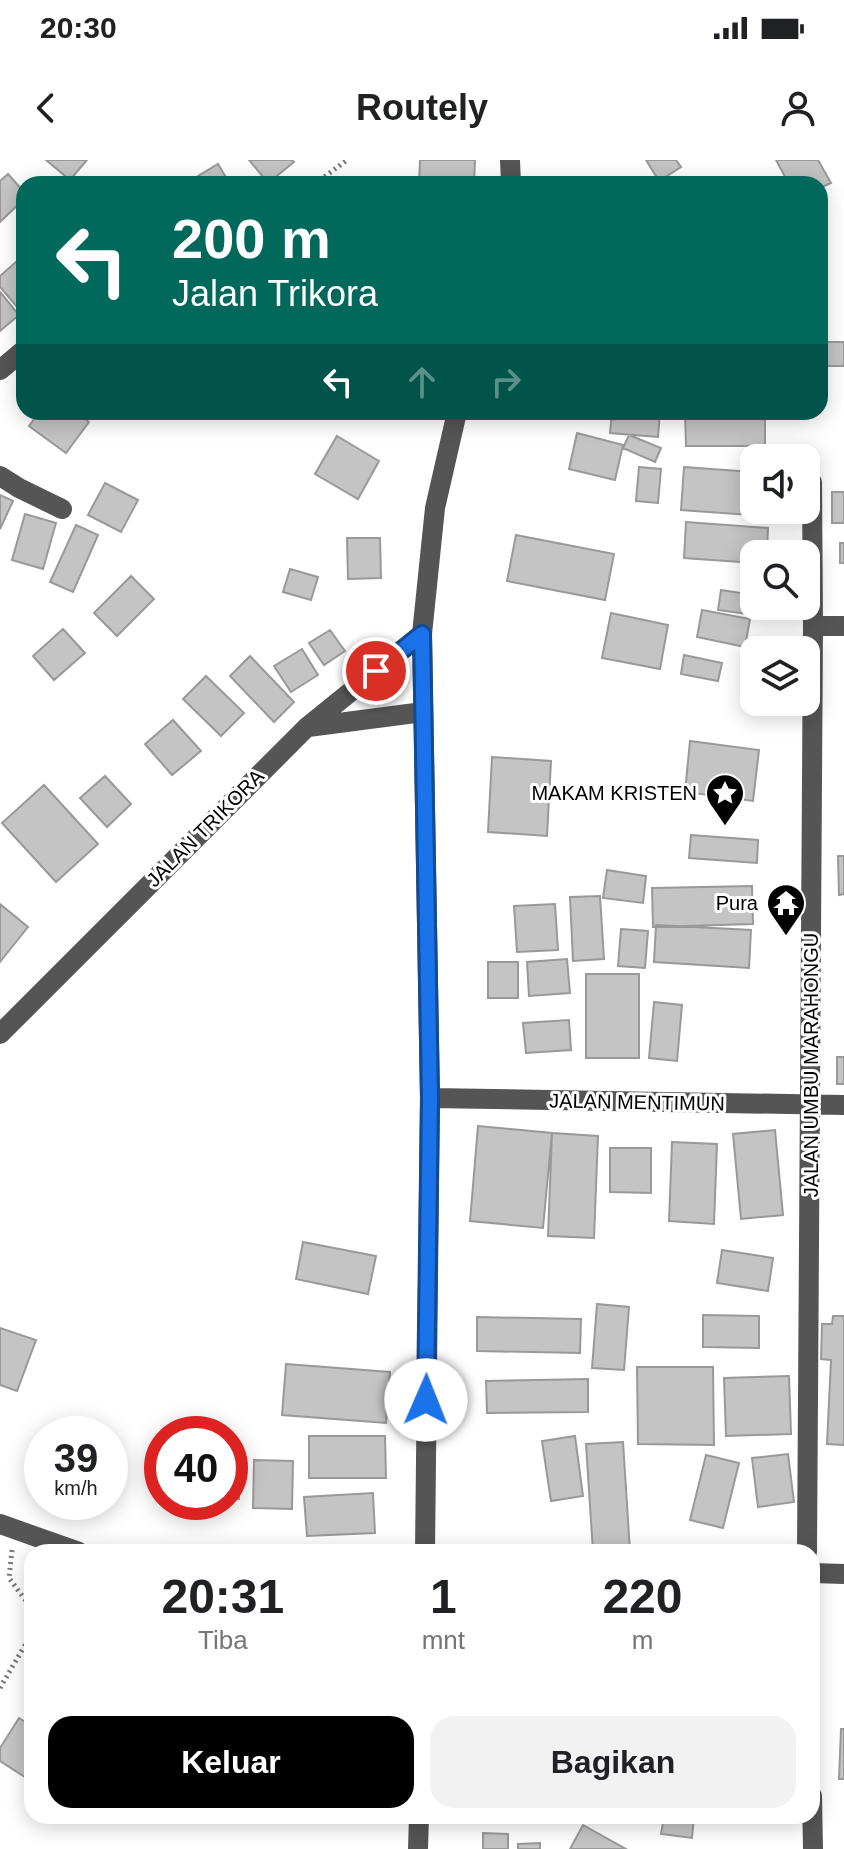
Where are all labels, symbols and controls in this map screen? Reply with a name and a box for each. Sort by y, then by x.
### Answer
text: 20:30 [40,11,117,44]
icon: back [24,86,68,130]
icon: person [776,86,820,130]
text: Routely [356,87,488,128]
text: 200 m [172,207,331,270]
icon: left [40,208,144,312]
text: Jalan Trikora [172,273,378,314]
icon: left [316,360,360,404]
icon: ahead [400,360,444,404]
icon: right [484,360,528,404]
map controls [740,444,820,716]
button: sound [740,444,820,524]
button: search [740,540,820,620]
button: layers [740,636,820,716]
pin [342,637,410,705]
icon: arrive [354,649,398,693]
street label: JALAN TRIKORA [142,764,269,891]
place icon: MAKAM KRISTEN [704,772,746,827]
place label: MAKAM KRISTEN [531,782,697,804]
temple icon: Pura [765,882,807,937]
place label: Pura [716,892,759,914]
street label: JALAN UMBU MARAHONGU [800,933,822,1197]
street label: JALAN MENTIMUN [549,1089,725,1115]
position arrow [384,1358,468,1442]
speed limit sign: 40 [144,1416,248,1520]
text: 39 [54,1436,98,1480]
text: km/h [54,1477,98,1499]
text: 20:31 [161,1570,284,1623]
text: 1 [430,1570,457,1623]
text: 220 [602,1570,683,1623]
text: Tiba [198,1625,248,1655]
text: mnt [422,1625,465,1655]
text: m [632,1625,653,1655]
button: Keluar [48,1716,414,1808]
button: Bagikan [430,1716,796,1808]

